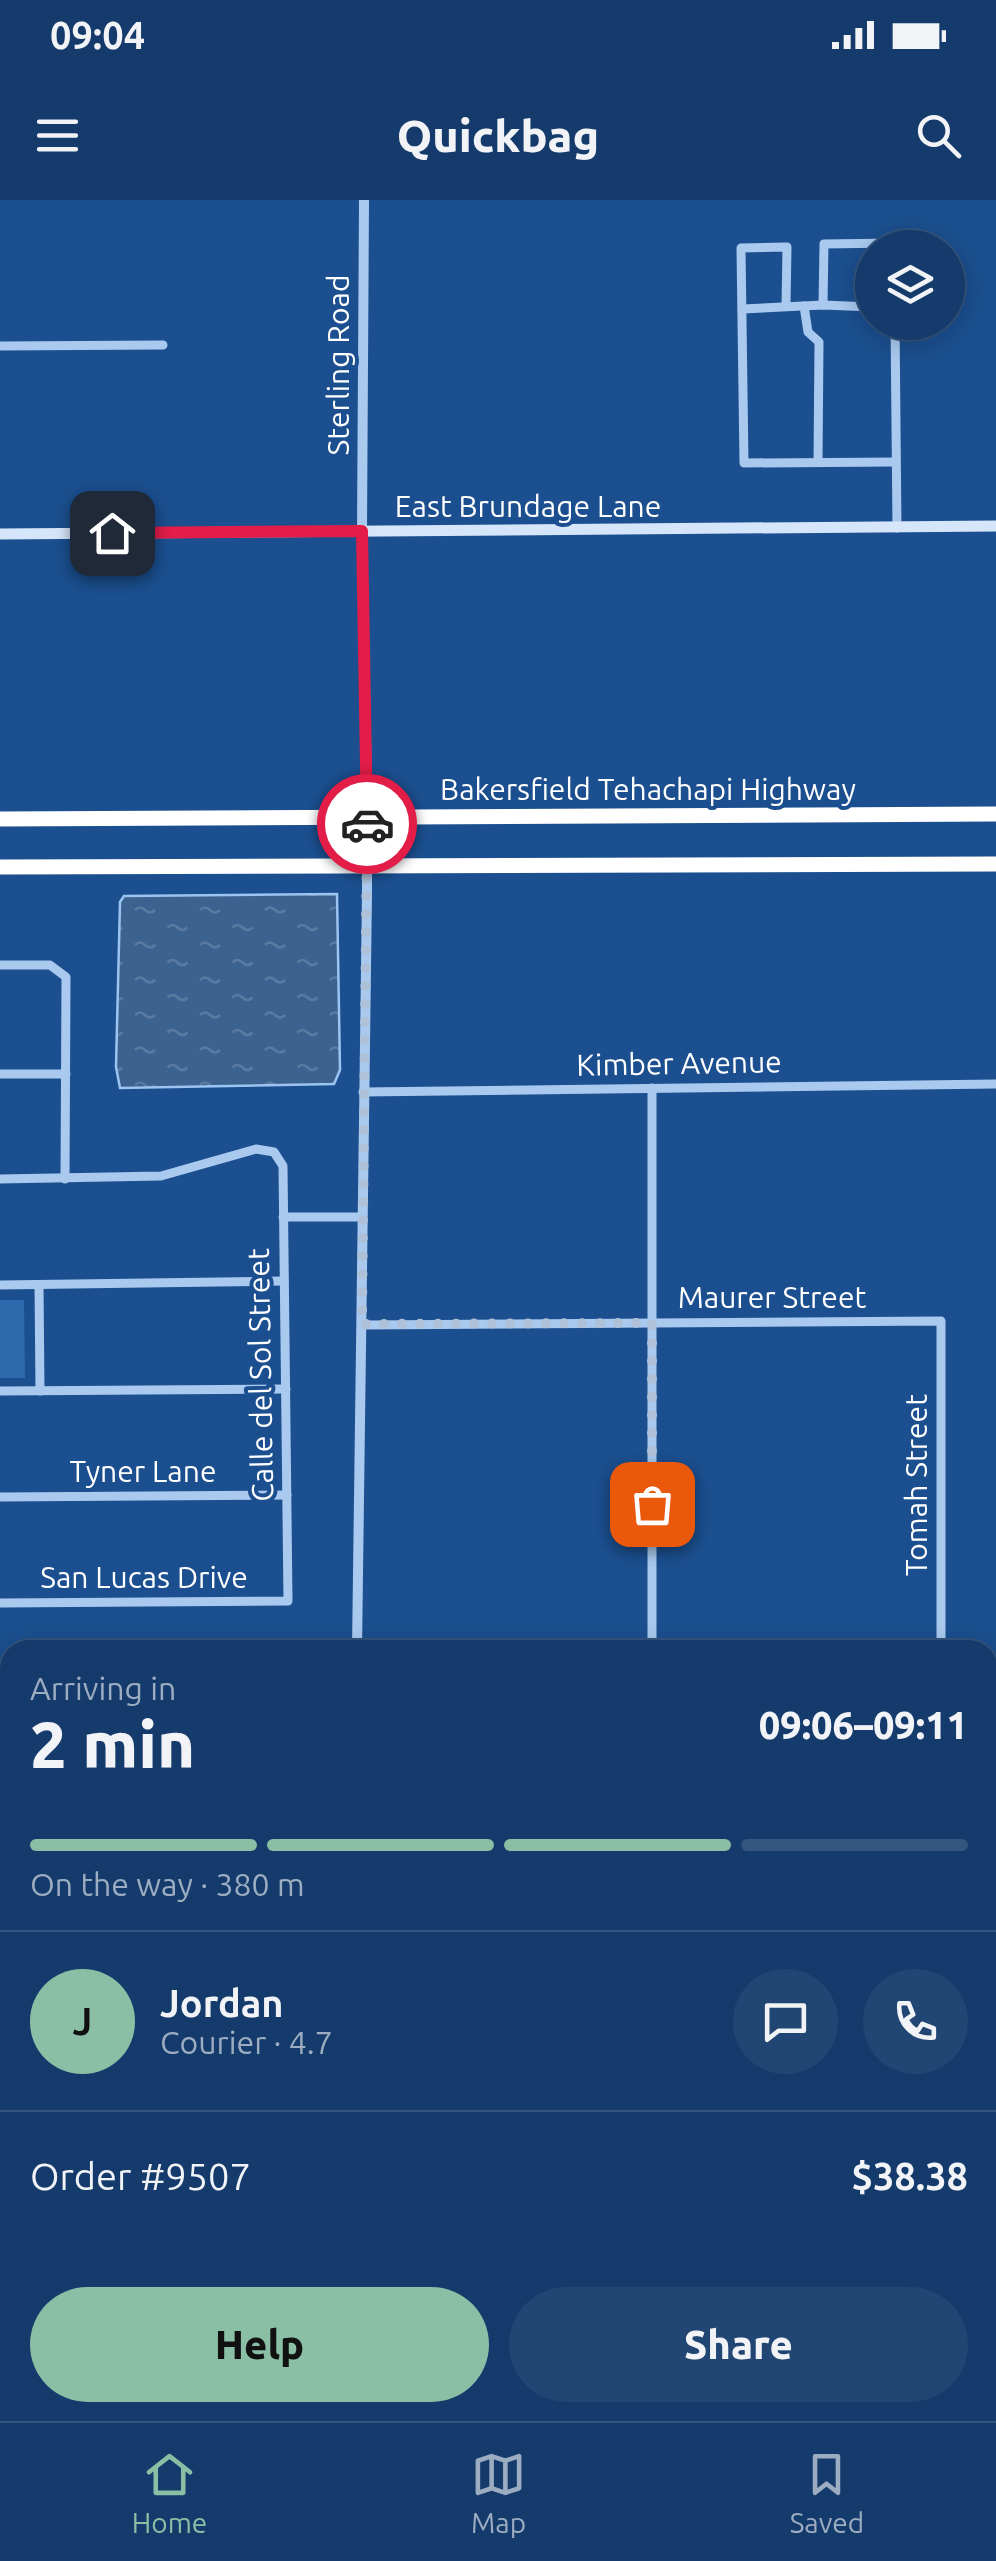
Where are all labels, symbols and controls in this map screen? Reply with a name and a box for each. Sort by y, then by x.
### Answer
text: 09:04 [50,14,145,56]
icon: menu [30,108,85,163]
icon: search [911,108,966,163]
text: Quickbag [397,110,599,161]
map controls [855,230,965,340]
button: layers [855,230,965,340]
street label: Sterling Road [321,275,355,455]
street label: East Brundage Lane [395,489,661,523]
pin [70,491,155,576]
icon: home [85,506,140,561]
street label: Bakersfield Tehachapi Highway [440,772,856,806]
courier [317,774,417,874]
icon: car [340,797,395,852]
street label: Kimber Avenue [576,1044,782,1082]
street label: Calle del Sol Street [241,1248,279,1502]
street label: Maurer Street [678,1280,866,1314]
street label: Tomah Street [899,1394,933,1576]
street label: Tyner Lane [70,1454,216,1488]
pin [610,1462,695,1547]
icon: bag [625,1477,680,1532]
street label: San Lucas Drive [40,1560,248,1594]
text: Arriving in [30,1670,176,1706]
text: 09:06–09:11 [759,1704,968,1746]
text: 2 min [30,1707,195,1780]
text: On the way · 380 m [30,1866,305,1902]
button: chat [733,1969,838,2074]
button: phone [863,1969,968,2074]
text: Jordan [160,1982,284,2024]
text: J [73,2000,92,2042]
text: Courier · 4.7 [160,2024,333,2060]
text: Order #9507 [30,2155,251,2197]
text: $38.38 [851,2155,968,2197]
button: Help [30,2287,489,2402]
button: Share [509,2287,968,2402]
tab: Home [132,2447,207,2538]
tab: Map [471,2447,526,2538]
tab: Saved [790,2447,864,2538]

